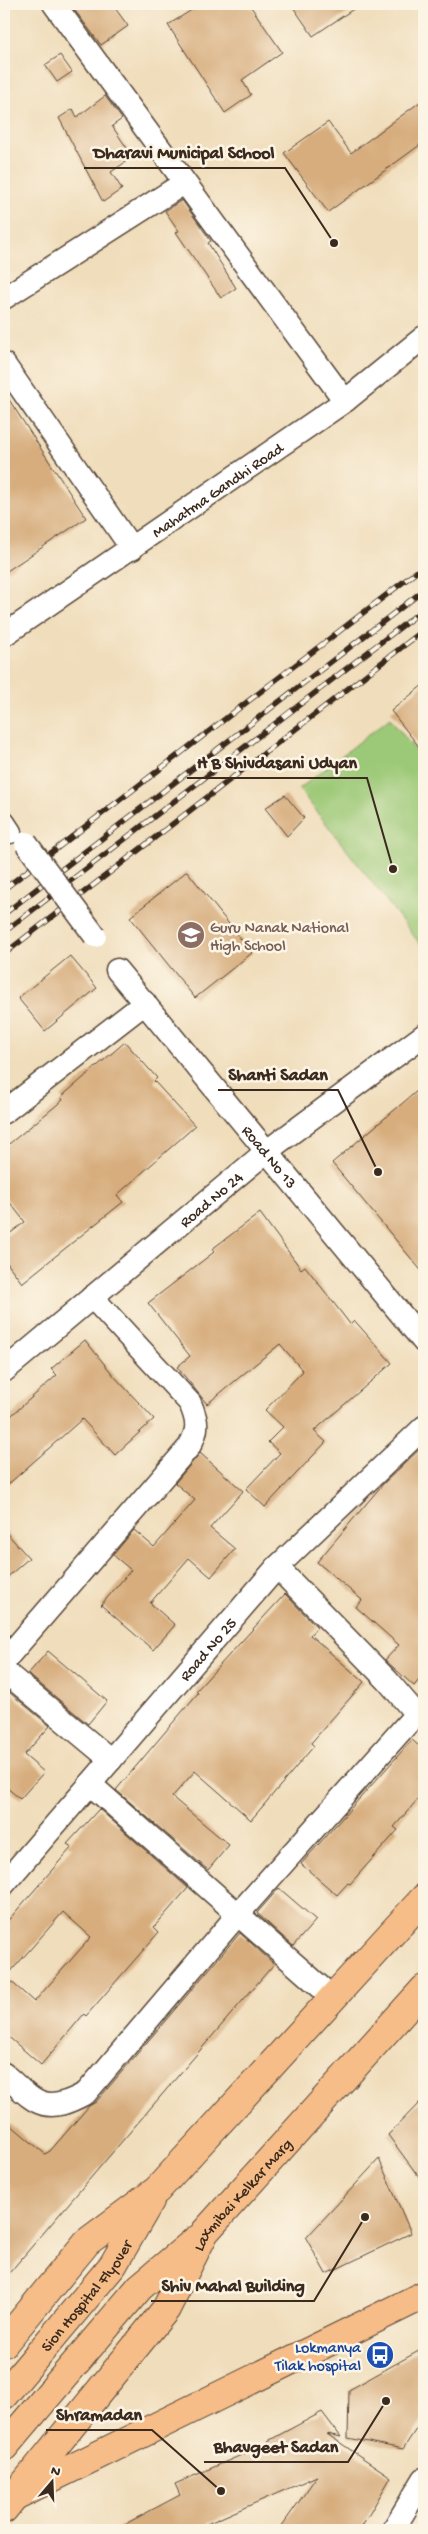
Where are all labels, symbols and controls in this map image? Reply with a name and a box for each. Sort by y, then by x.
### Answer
callout: Dharavi Municipal School [84,135,285,168]
text: Dharavi Municipal School [91,144,275,165]
street label: Mahatma Gandhi Road [149,439,289,544]
callout: H B Shivdasani Udyan [187,745,367,778]
text: H B Shivdasani Udyan [197,754,357,775]
school or university icon: Guru Nanak National High School [176,920,206,950]
place label: Guru Nanak National High School [210,920,349,957]
callout: Shanti Sadan [218,1057,338,1090]
text: Shanti Sadan [228,1066,328,1087]
street label: Road No 13 [236,1123,299,1194]
street label: Road No 24 [177,1169,248,1233]
street label: Road No 25 [177,1615,242,1686]
street label: Laxmibai Kelkar Marg [191,2136,298,2255]
street label: Sion Hospital Flyover [38,2237,139,2357]
callout: Shiv Mahal Building [151,2268,314,2301]
text: Shiv Mahal Building [161,2277,305,2298]
place label: Lokmanya Tilak hospital [274,2340,362,2377]
bus stop icon: Lokmanya Tilak hospital [365,2340,395,2370]
callout: Shramadan [46,2397,152,2430]
text: Shramadan [56,2406,143,2427]
callout: Bhavgeet Sadan [204,2429,348,2462]
text: Bhavgeet Sadan [213,2438,339,2459]
north arrow [28,2456,78,2506]
text: N [48,2463,63,2482]

